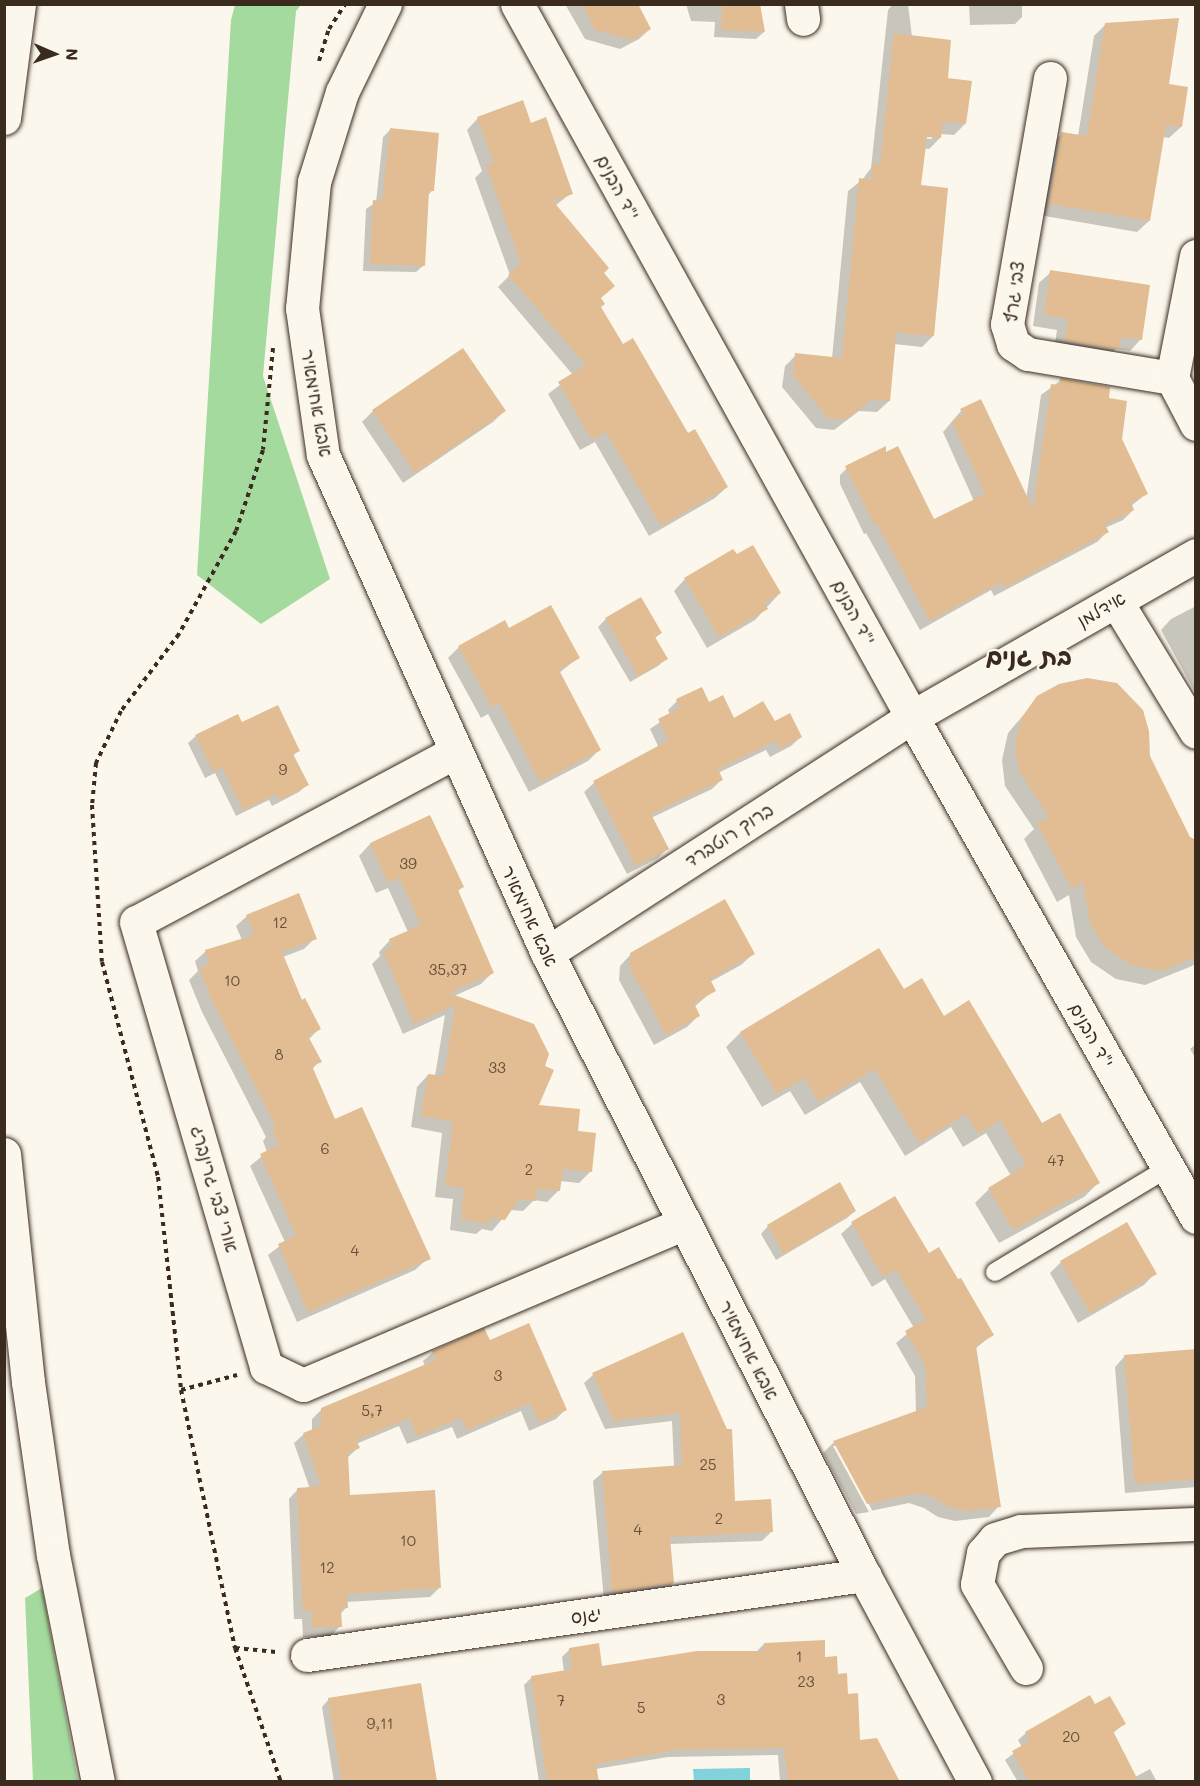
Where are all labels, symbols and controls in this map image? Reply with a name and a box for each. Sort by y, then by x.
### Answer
north arrow [24,24,84,84]
text: N [62,48,83,61]
street label: י"ד הבנים [591,151,645,223]
street label: צבי גרף [1000,260,1028,324]
street label: אבא אחימאיר [297,348,337,458]
street label: י"ד הבנים [827,576,881,648]
street label: אידלמן [1073,587,1129,631]
district label: בת גנים [986,642,1072,670]
house number: 9 [279,761,287,779]
street label: ברוך רוטברד [681,798,777,872]
house number: 39 [399,855,417,873]
street label: אבא אחימאיר [497,862,563,970]
house number: 12 [272,914,288,932]
house number: 35,37 [428,961,468,979]
house number: 10 [224,972,240,990]
street label: י"ד הבנים [1065,999,1119,1071]
house number: 8 [274,1046,284,1064]
house number: 33 [488,1059,506,1077]
street label: אורי צבי גרינברג [187,1123,243,1255]
house number: 6 [320,1140,330,1158]
house number: 47 [1047,1152,1065,1170]
house number: 2 [525,1161,533,1179]
house number: 4 [351,1242,359,1260]
street label: אבא אחימאיר [715,1297,783,1403]
house number: 3 [494,1367,502,1385]
house number: 5,7 [361,1402,383,1420]
house number: 25 [699,1456,717,1474]
house number: 2 [715,1510,723,1528]
house number: 4 [634,1521,642,1539]
house number: 10 [400,1532,416,1550]
house number: 12 [319,1559,335,1577]
street label: יגנס [569,1602,603,1628]
house number: 1 [796,1648,802,1666]
house number: 23 [797,1673,815,1691]
house number: 3 [717,1691,725,1709]
house number: 7 [557,1692,565,1710]
house number: 5 [637,1699,645,1717]
house number: 9,11 [367,1715,393,1733]
house number: 20 [1062,1728,1080,1746]

